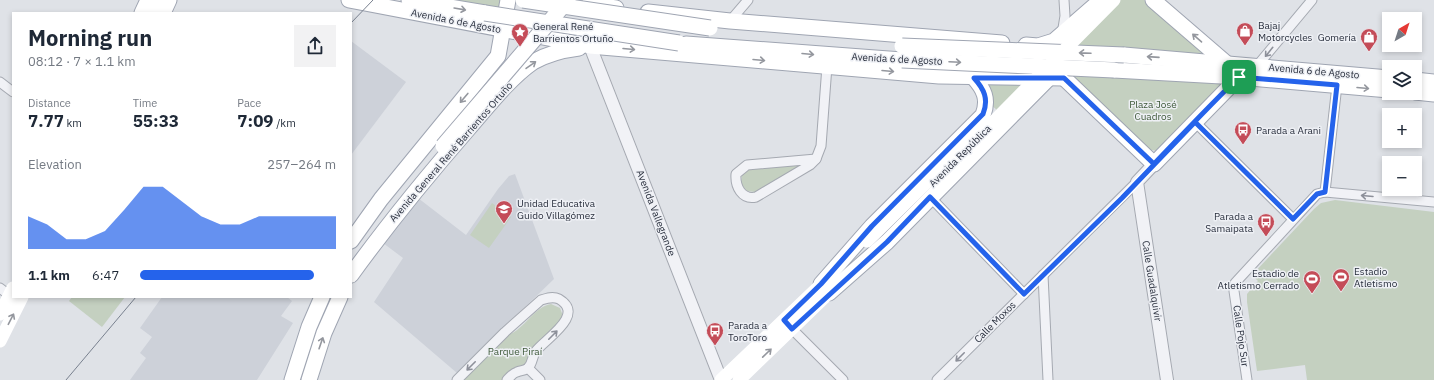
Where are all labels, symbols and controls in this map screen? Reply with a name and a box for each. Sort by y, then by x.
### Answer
one-way arrow [454,5,467,13]
street label: Avenida 6 de Agosto [410,6,502,36]
north arrow [1382,12,1422,52]
map controls [1382,12,1422,196]
place label: Bajaj Motorcycles [1258,19,1313,44]
place label: General René Barrientos Ortuño [533,20,614,45]
shop icon: Bajaj Motorcycles [1235,21,1255,46]
place icon: General René Barrientos Ortuño [510,22,530,47]
text: Morning run [28,23,152,52]
button: share [294,25,336,67]
shop icon: Gomería [1359,27,1379,52]
place label: Gomería [1318,31,1357,44]
one-way arrow [1192,33,1202,42]
one-way arrow [622,46,635,53]
one-way arrow [1265,46,1274,57]
one-way arrow [801,50,814,57]
street label: Avenida 6 de Agosto [851,50,943,68]
one-way arrow [1079,50,1092,57]
text: 08:12 · 7 × 1.1 km [28,53,136,70]
one-way arrow [1147,54,1160,61]
one-way arrow [752,57,765,64]
one-way arrow [948,58,961,66]
pin [1222,60,1256,94]
button: layers [1382,60,1422,100]
one-way arrow [525,61,536,69]
street label: Avenida 6 de Agosto [1268,61,1360,81]
icon: arrive [1228,66,1250,88]
one-way arrow [881,68,894,75]
street label: Avenida General René Barrientos Ortuño [387,79,516,225]
one-way arrow [1356,84,1369,91]
one-way arrow [459,93,468,104]
text: Distance [28,96,71,110]
text: Time [133,96,157,110]
text: Pace [237,96,261,110]
park label: Plaza José Cuadros [1129,98,1177,123]
button: + [1382,108,1422,148]
text: 7.77 [28,110,64,132]
text: 55:33 [133,110,179,132]
text: 7:09 [237,110,274,132]
text: km [64,116,82,130]
text: /km [274,116,296,130]
bus stop icon: Parada a Arani [1233,120,1253,145]
street label: Avenida República [926,122,994,190]
place label: Parada a Arani [1256,124,1321,137]
text: Elevation [28,156,82,173]
text: 257–264 m [267,156,336,173]
button: − [1382,156,1422,196]
street label: Avenida Vallegrande [634,168,679,258]
one-way arrow [1361,192,1374,199]
place label: Unidad Educativa Guido Villagómez [517,197,596,222]
school or university icon: Unidad Educativa Guido Villagómez [494,199,514,224]
place label: Parada a Samaipata [1205,210,1254,235]
bus stop icon: Parada a Samaipata [1256,212,1276,237]
street label: Calle Guadalquivir [1139,240,1165,323]
place label: Estadio Atletismo [1354,265,1398,290]
text: 1.1 km [28,267,70,284]
text: 6:47 [92,267,119,284]
place label: Estadio de Atletismo Cerrado [1218,267,1300,292]
sports icon: Estadio Atletismo [1331,267,1351,292]
sports icon: Estadio de Atletismo Cerrado [1302,269,1322,294]
street label: Calle Moxos [971,298,1019,346]
street label: Calle Pojo Sur [1230,304,1252,368]
one-way arrow [8,313,15,325]
place label: Parada a ToroToro [728,319,768,344]
bus stop icon: Parada a ToroToro [705,321,725,346]
one-way arrow [548,330,558,340]
one-way arrow [317,337,325,349]
park label: Parque Piraí [488,345,543,358]
one-way arrow [762,348,772,358]
one-way arrow [955,352,965,362]
one-way arrow [466,361,476,371]

